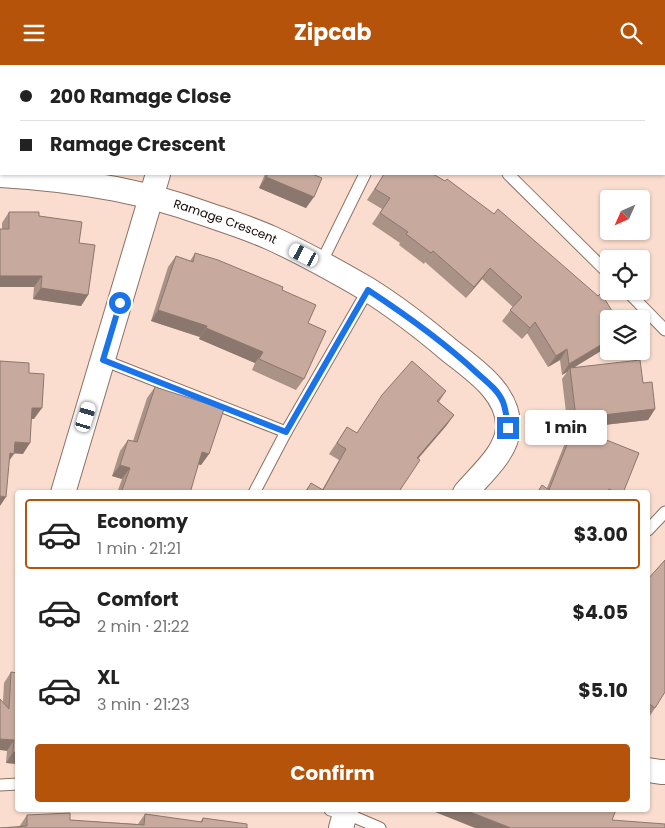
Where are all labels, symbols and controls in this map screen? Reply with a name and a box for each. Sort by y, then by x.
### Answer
text: Zipcab [294,17,371,48]
icon: menu [20,19,48,47]
icon: search [617,19,645,47]
text: 200 Ramage Close [50,83,231,110]
text: Ramage Crescent [50,131,226,158]
north arrow [600,190,650,240]
map controls [600,190,650,360]
street label: Ramage Crescent [172,195,280,248]
car [287,242,320,268]
button: locate [600,250,650,300]
route start [109,292,131,314]
button: layers [600,310,650,360]
car [74,400,97,434]
callout: 1 min [526,411,608,445]
text: 1 min [545,416,587,439]
route end [497,417,519,439]
text: Economy [97,508,188,535]
icon: car [37,512,82,557]
text: $3.00 [574,521,628,548]
text: 1 min · 21:21 [97,537,181,560]
text: Comfort [97,586,179,613]
icon: car [37,590,82,635]
text: $4.05 [573,599,628,626]
text: 2 min · 21:22 [97,615,189,638]
text: XL [97,664,120,691]
icon: car [37,668,82,713]
text: $5.10 [578,677,628,704]
text: 3 min · 21:23 [97,693,190,716]
button: Confirm [35,744,630,802]

